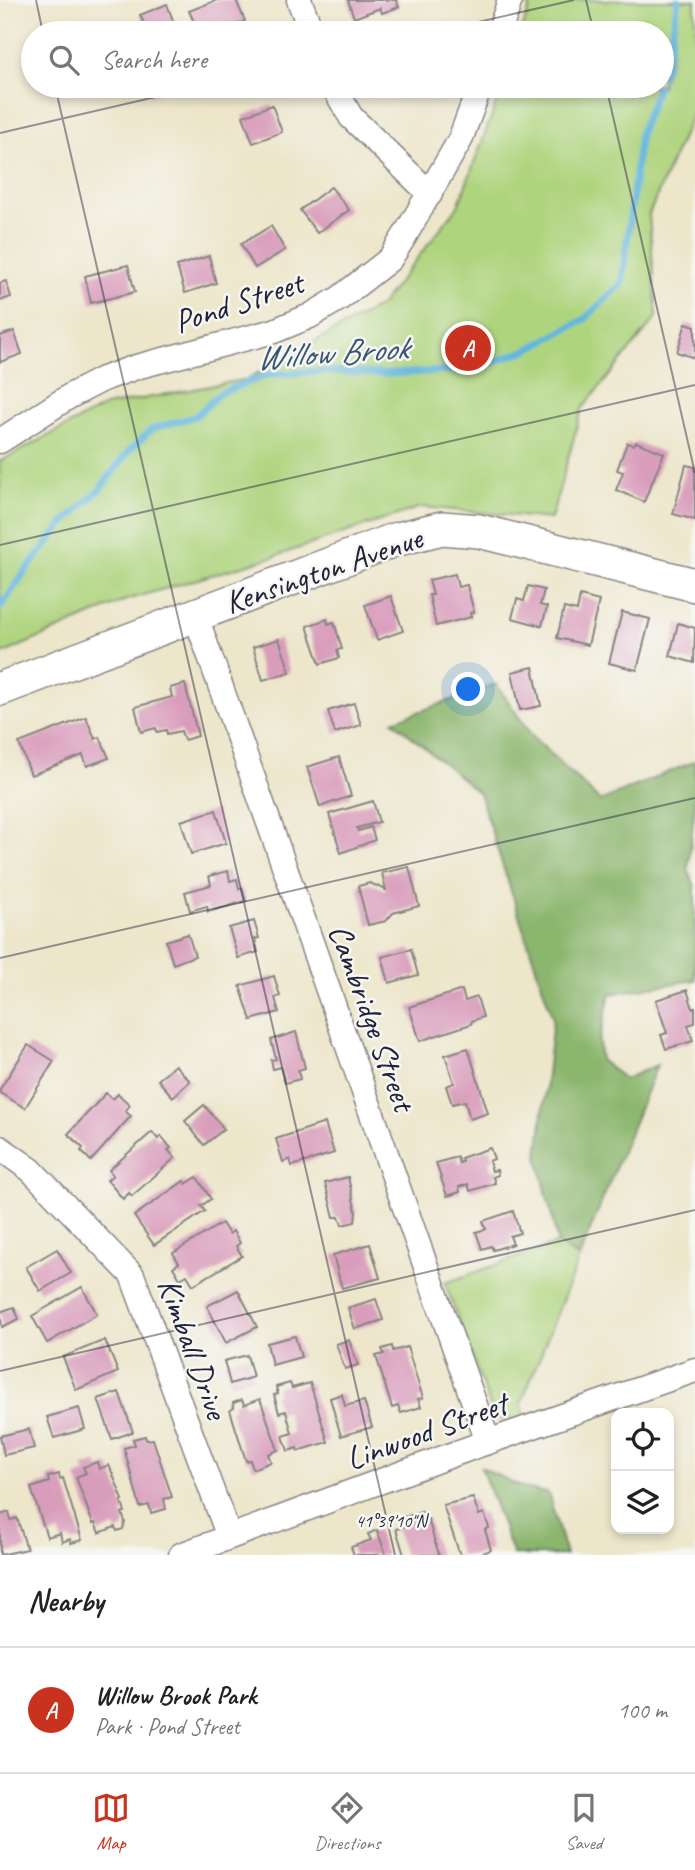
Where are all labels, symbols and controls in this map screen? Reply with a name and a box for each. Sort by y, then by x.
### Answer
search box [21,21,674,98]
icon: search [45,41,83,79]
text: Search here [101,43,207,76]
street label: Pond Street [169,260,311,342]
pin: A [445,322,491,374]
water label: Willow Brook [255,324,415,380]
street label: Kensington Avenue [219,516,430,623]
your location [451,672,485,706]
street label: Cambridge Street [319,918,426,1119]
street label: Kimball Drive [148,1272,239,1427]
street label: Linwood Street [340,1381,517,1480]
map controls [611,1408,674,1534]
button: locate [611,1408,674,1471]
button: layers [611,1471,674,1534]
text: 41°39'10"N [356,1510,430,1532]
text: Nearby [28,1582,104,1620]
text: Willow Brook Park [95,1679,256,1712]
text: A [45,1696,57,1725]
text: 100 m [618,1696,667,1725]
text: Park · Pond Street [95,1712,240,1741]
tab: Map [92,1789,130,1855]
tab: Directions [314,1789,381,1855]
tab: Saved [565,1789,603,1855]

